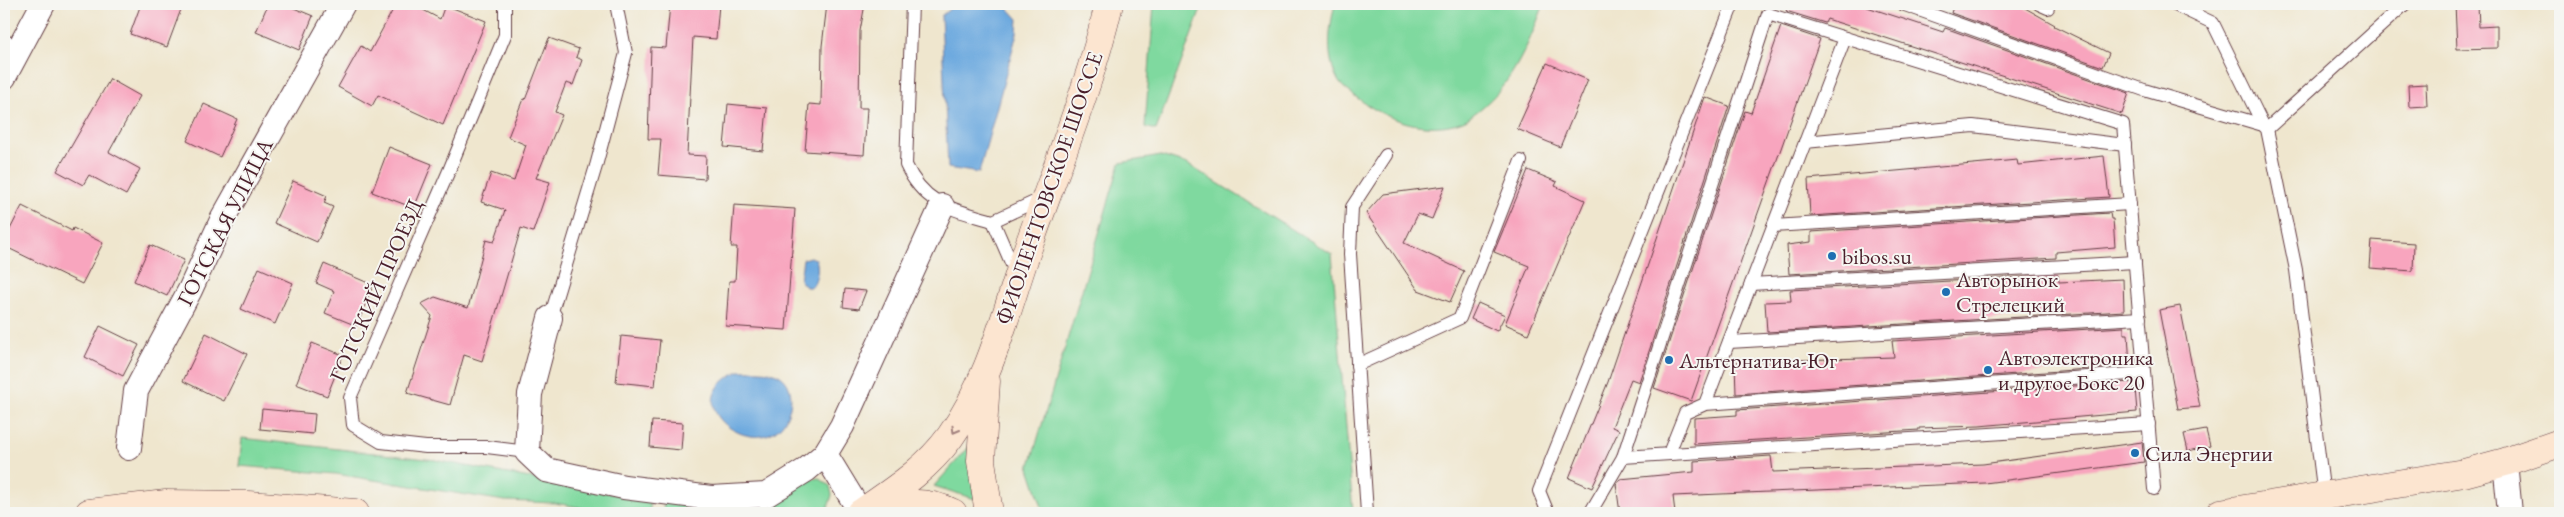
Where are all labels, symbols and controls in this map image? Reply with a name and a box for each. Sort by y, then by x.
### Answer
street label: ФИОЛЕНТОВСКОЕ ШОССЕ [989,48,1109,328]
street label: ГОТСКАЯ УЛИЦА [170,133,280,311]
street label: ГОТСКИЙ ПРОЕЗД [323,194,429,386]
place label: bibos.su [1842,242,1912,271]
marker: bibos.su [1826,250,1838,262]
place label: Авторынок Стрелецкий [1955,265,2065,319]
marker: Авторынок Стрелецкий [1940,286,1952,298]
place label: Автоэлектроника и другое Бокс 20 [1997,343,2154,397]
place label: Альтернатива-Юг [1678,346,1837,375]
marker: Альтернатива-Юг [1663,354,1675,366]
marker: Автоэлектроника и другое Бокс 20 [1982,364,1994,376]
one-way arrow [951,424,961,433]
place label: Сила Энергии [2145,439,2273,468]
marker: Сила Энергии [2129,447,2141,459]

